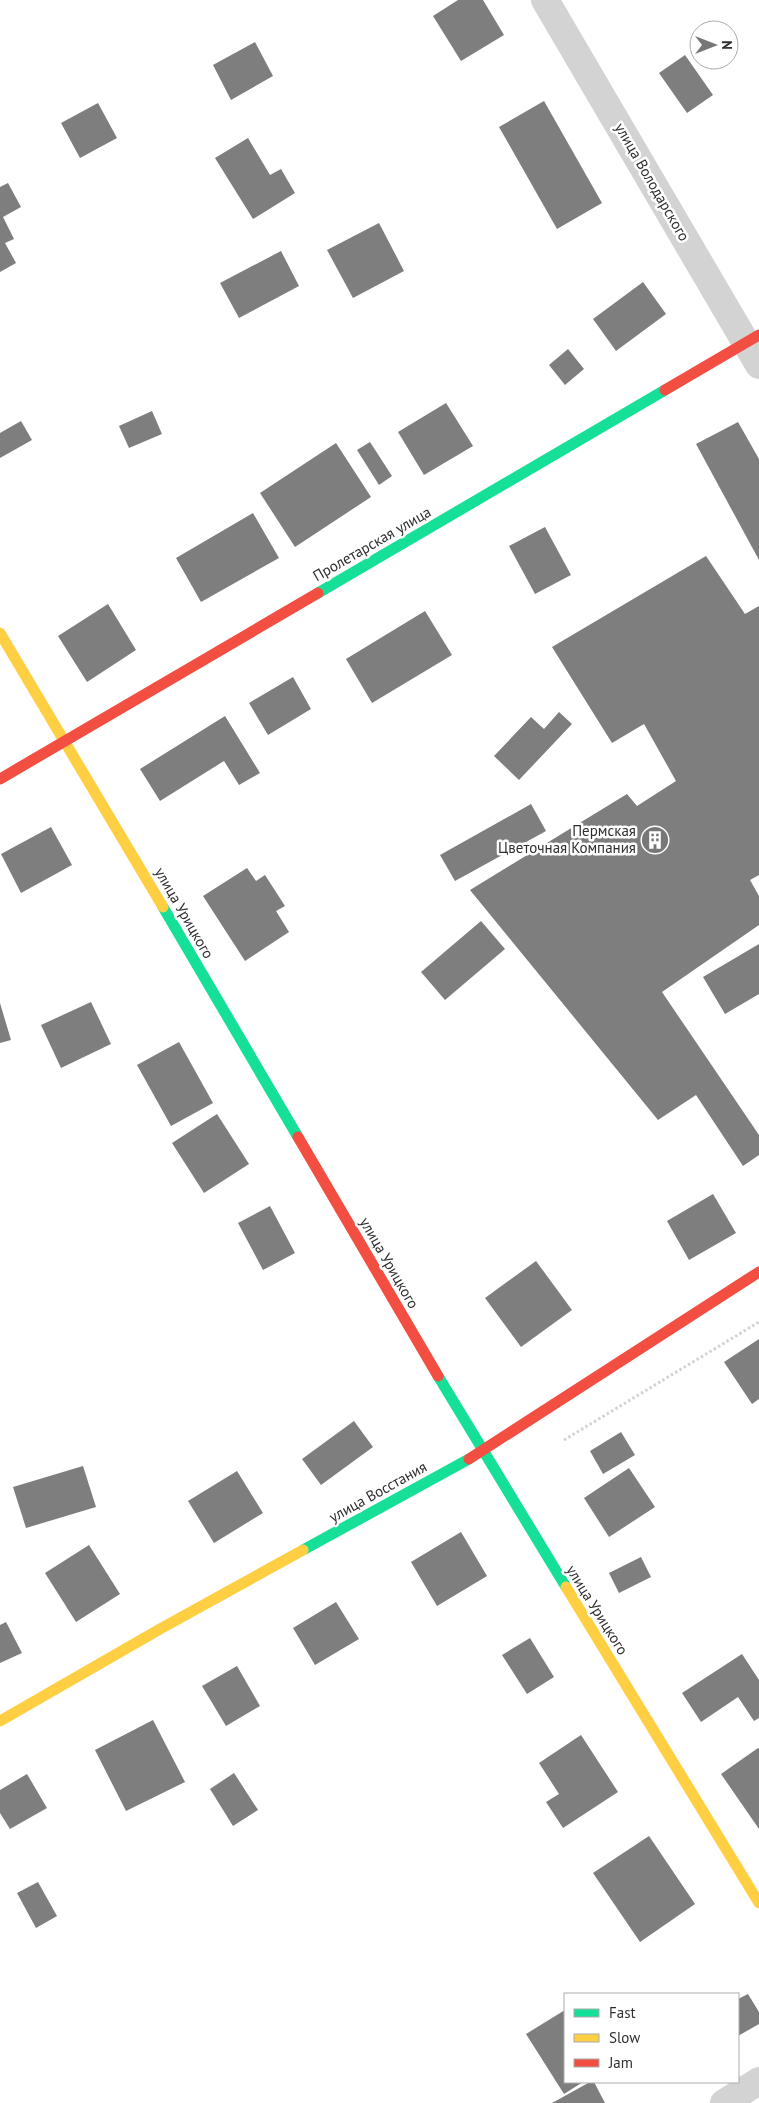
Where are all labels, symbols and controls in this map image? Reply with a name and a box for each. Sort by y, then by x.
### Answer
north arrow [689,20,739,70]
text: N [718,40,736,50]
street label: улица Володарского [611,119,694,244]
street label: Пролетарская улица [309,502,434,585]
place label: Пермская Цветочная Компания [498,821,636,857]
building icon: Пермская Цветочная Компания [640,825,670,855]
street label: улица Урицкого [151,864,218,962]
street label: улица Урицкого [356,1214,423,1312]
street label: улица Восстания [326,1457,430,1526]
street label: улица Урицкого [562,1561,633,1658]
legend [564,1993,739,2083]
text: Fast [609,2003,636,2022]
text: Slow [609,2028,640,2047]
text: Jam [608,2053,633,2072]

